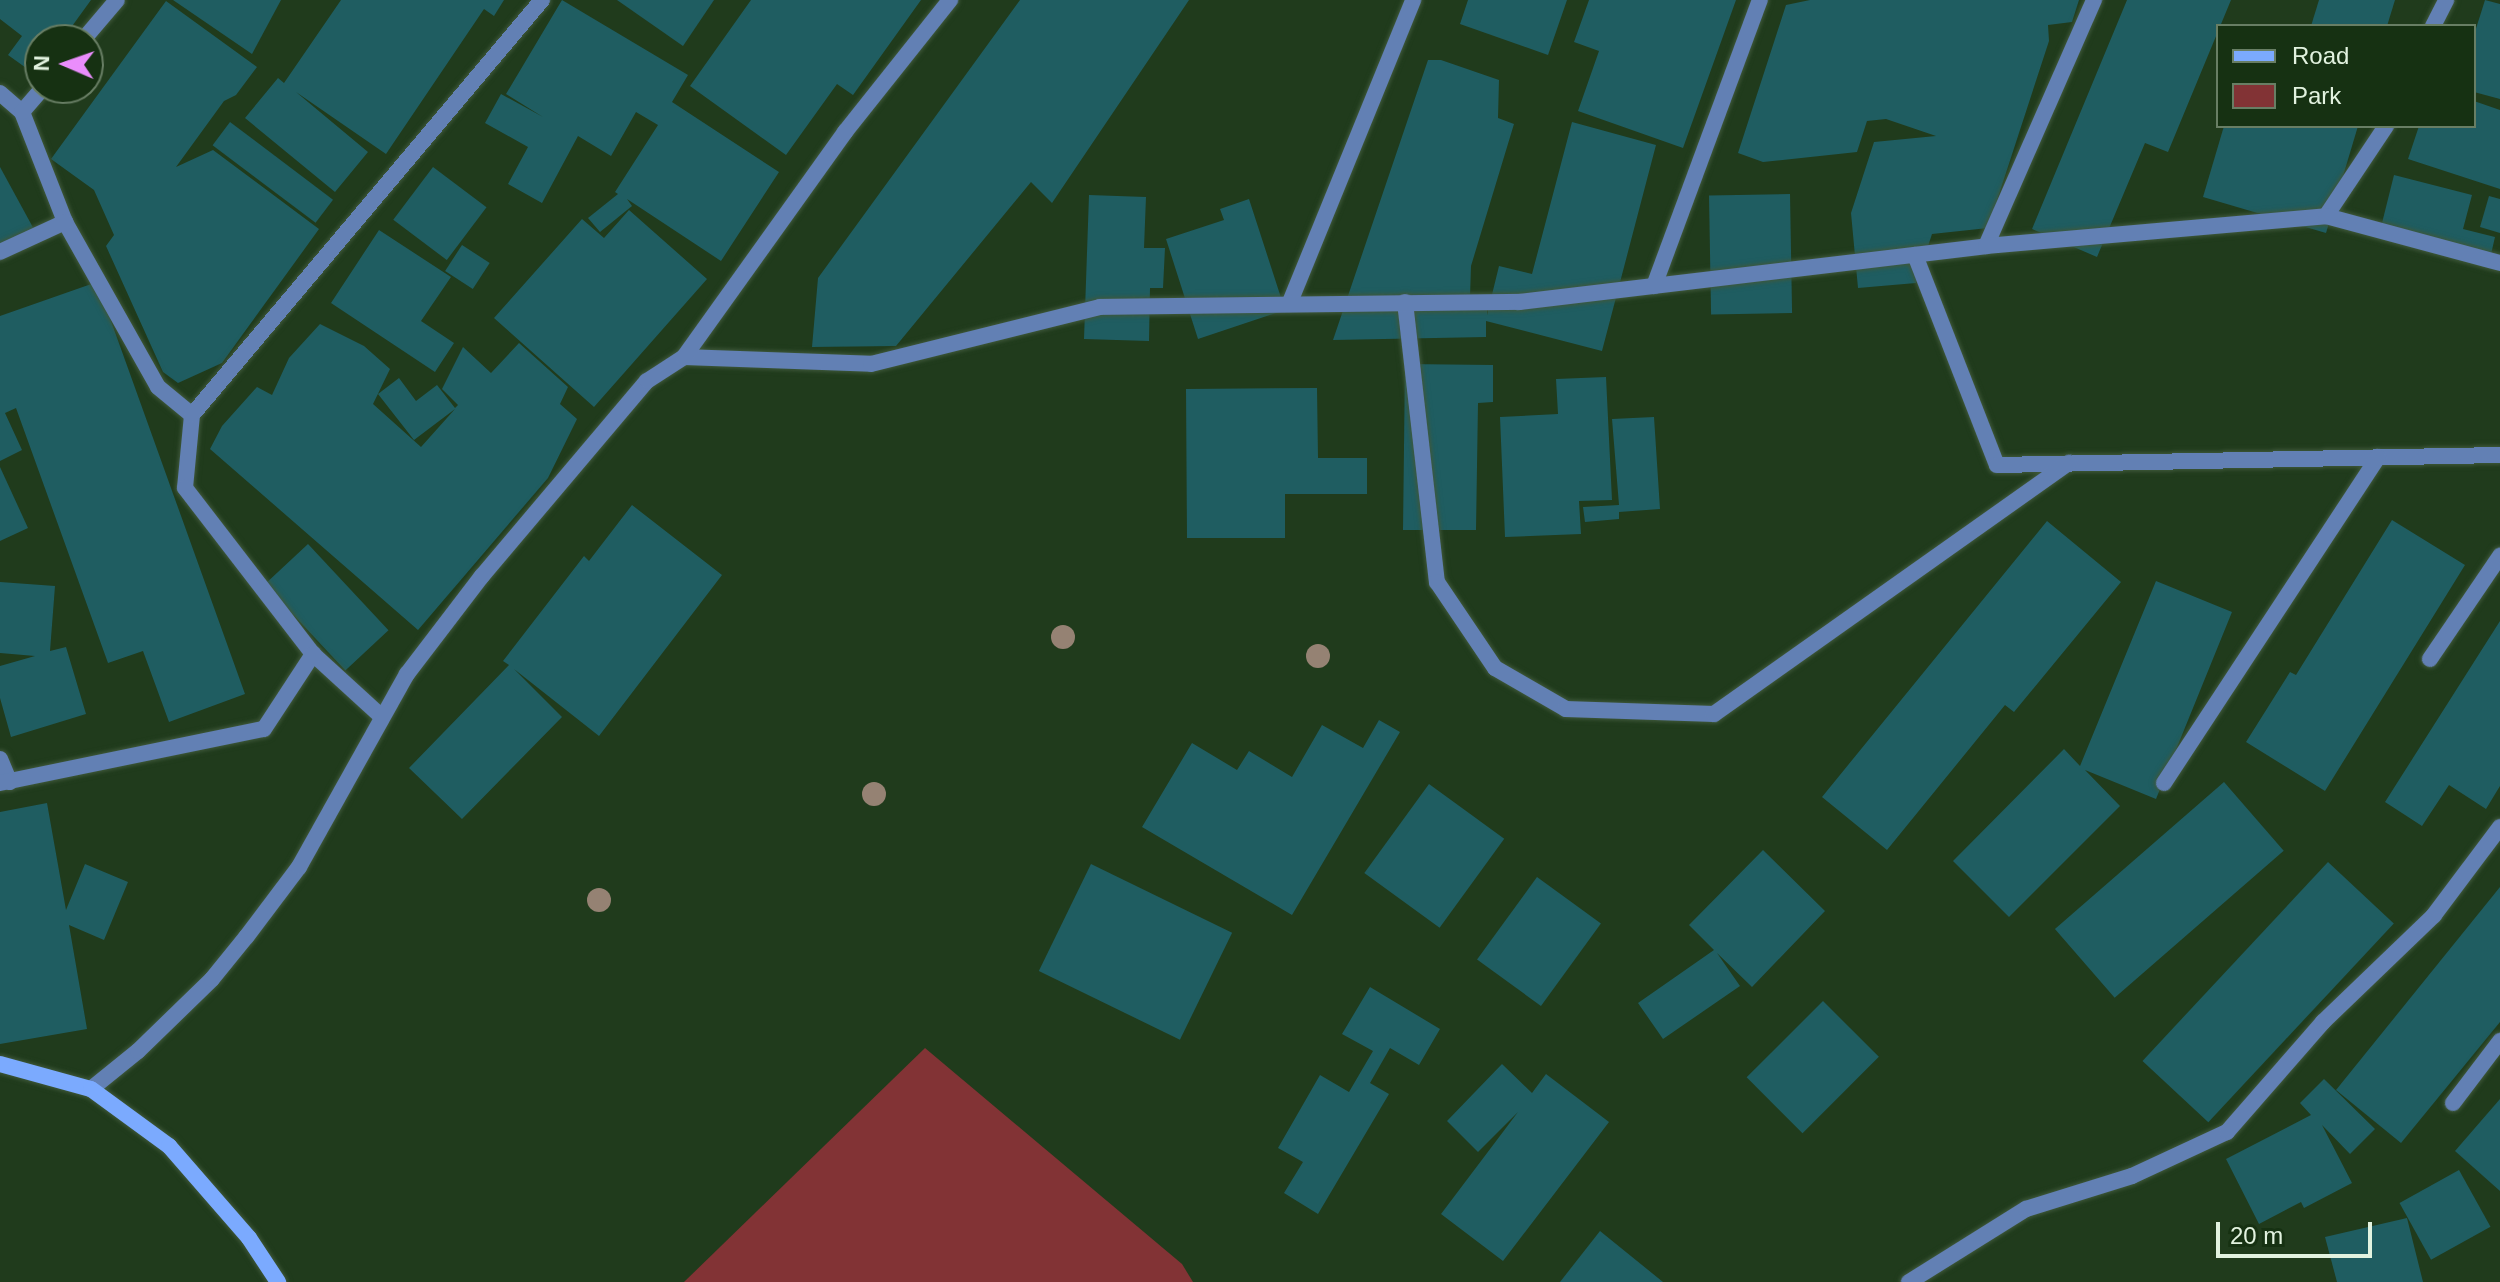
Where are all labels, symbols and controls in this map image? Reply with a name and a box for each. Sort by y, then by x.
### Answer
north arrow [24,24,104,104]
legend [2216,24,2476,128]
text: Road [2292,42,2349,69]
text: N [29,55,54,72]
text: Park [2292,82,2341,109]
scale bar [2220,1206,2376,1256]
text: 20 m [2230,1222,2283,1249]

